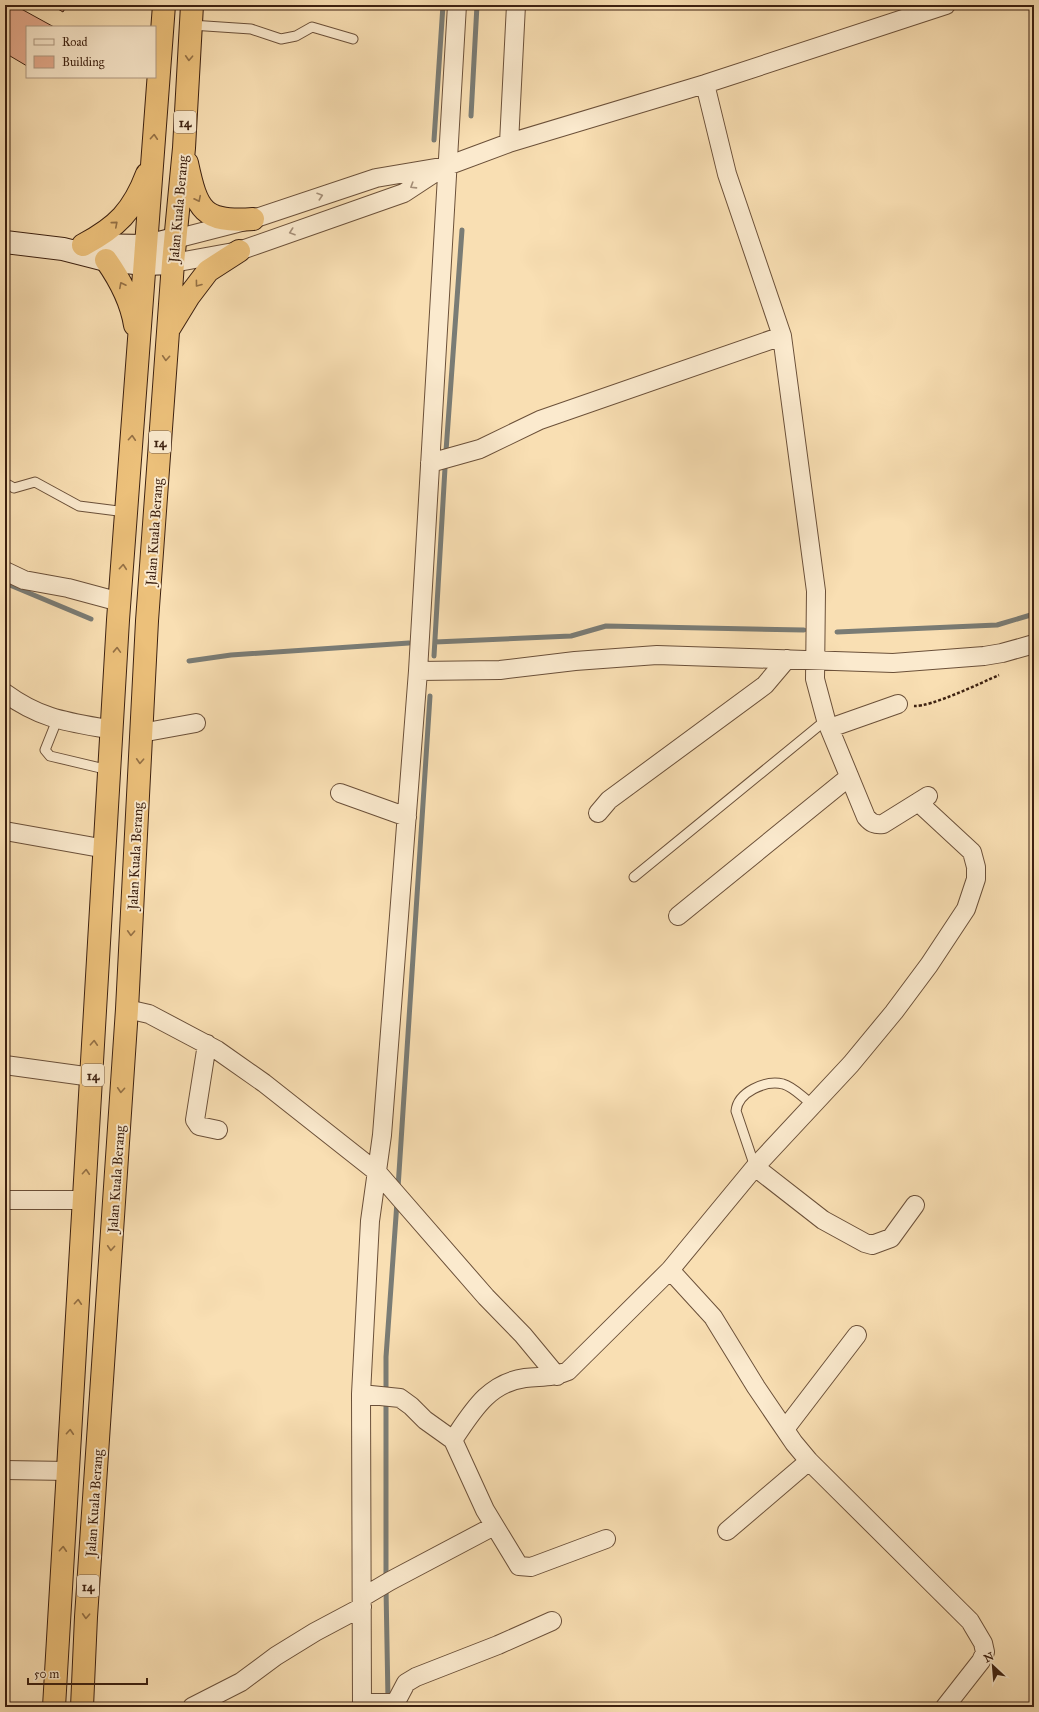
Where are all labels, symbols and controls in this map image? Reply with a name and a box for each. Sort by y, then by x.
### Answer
legend [26,26,156,78]
text: Road [62,35,88,49]
text: Building [62,55,105,70]
one-way arrow [184,55,193,61]
road number: 14 [174,111,196,133]
one-way arrow [149,134,158,140]
street label: Jalan Kuala Berang [165,154,193,265]
one-way arrow [411,182,418,189]
one-way arrow [316,192,323,201]
one-way arrow [193,194,201,202]
one-way arrow [110,222,118,229]
one-way arrow [289,227,296,236]
one-way arrow [196,279,203,286]
one-way arrow [119,282,127,290]
one-way arrow [162,355,171,361]
road number: 14 [149,431,171,453]
one-way arrow [127,435,136,441]
street label: Jalan Kuala Berang [142,477,168,588]
one-way arrow [118,564,127,570]
one-way arrow [113,647,122,653]
one-way arrow [135,758,144,764]
street label: Jalan Kuala Berang [124,801,148,912]
one-way arrow [126,930,135,936]
one-way arrow [90,1040,99,1046]
road number: 14 [82,1064,104,1086]
one-way arrow [117,1087,126,1093]
street label: Jalan Kuala Berang [104,1124,130,1235]
one-way arrow [81,1169,90,1175]
one-way arrow [107,1245,115,1251]
one-way arrow [74,1299,83,1305]
one-way arrow [66,1429,75,1435]
street label: Jalan Kuala Berang [82,1448,108,1559]
one-way arrow [59,1546,68,1552]
road number: 14 [77,1575,99,1597]
one-way arrow [81,1613,90,1619]
north arrow [973,1646,1013,1686]
text: N [982,1649,996,1665]
scale bar [28,1660,147,1686]
text: 50 m [34,1667,59,1681]

